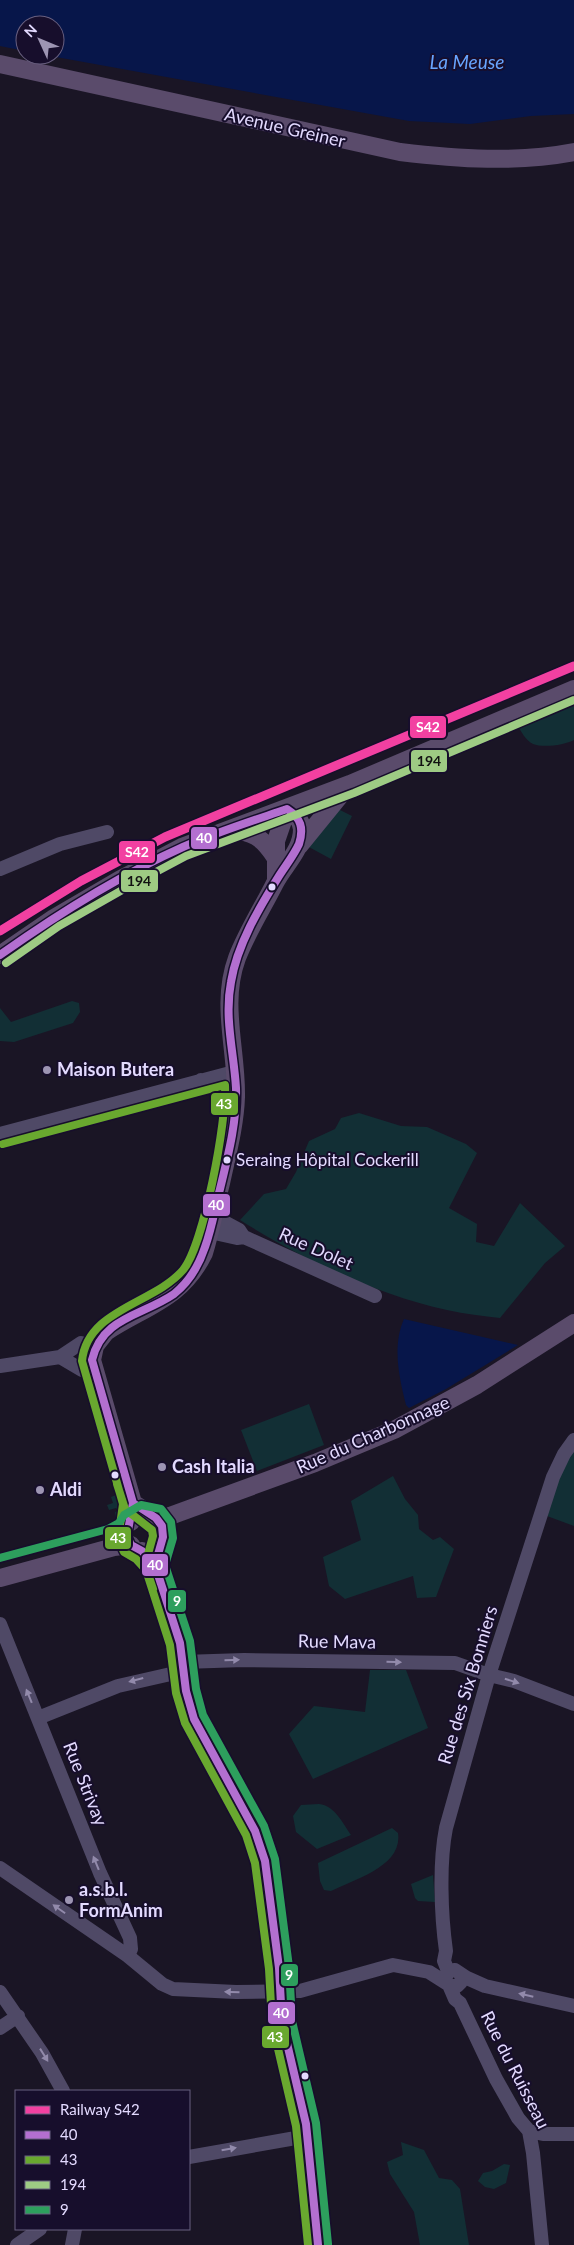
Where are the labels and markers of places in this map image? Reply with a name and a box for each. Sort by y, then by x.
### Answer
unlabelled marker [267,882,277,892]
place label: Maison Butera [57,1058,174,1080]
marker: Maison Butera [41,1064,53,1076]
place label: Seraing Hôpital Cockerill [236,1149,419,1170]
marker: Seraing Hôpital Cockerill [222,1155,232,1165]
place label: Cash Italia [172,1455,255,1477]
marker: Cash Italia [156,1461,168,1473]
unlabelled marker [110,1470,120,1480]
place label: Aldi [49,1478,82,1500]
marker: Aldi [34,1484,46,1496]
place label: a.s.b.l. FormAnim [79,1878,163,1921]
marker: a.s.b.l. FormAnim [63,1894,75,1906]
unlabelled marker [300,2071,310,2081]

